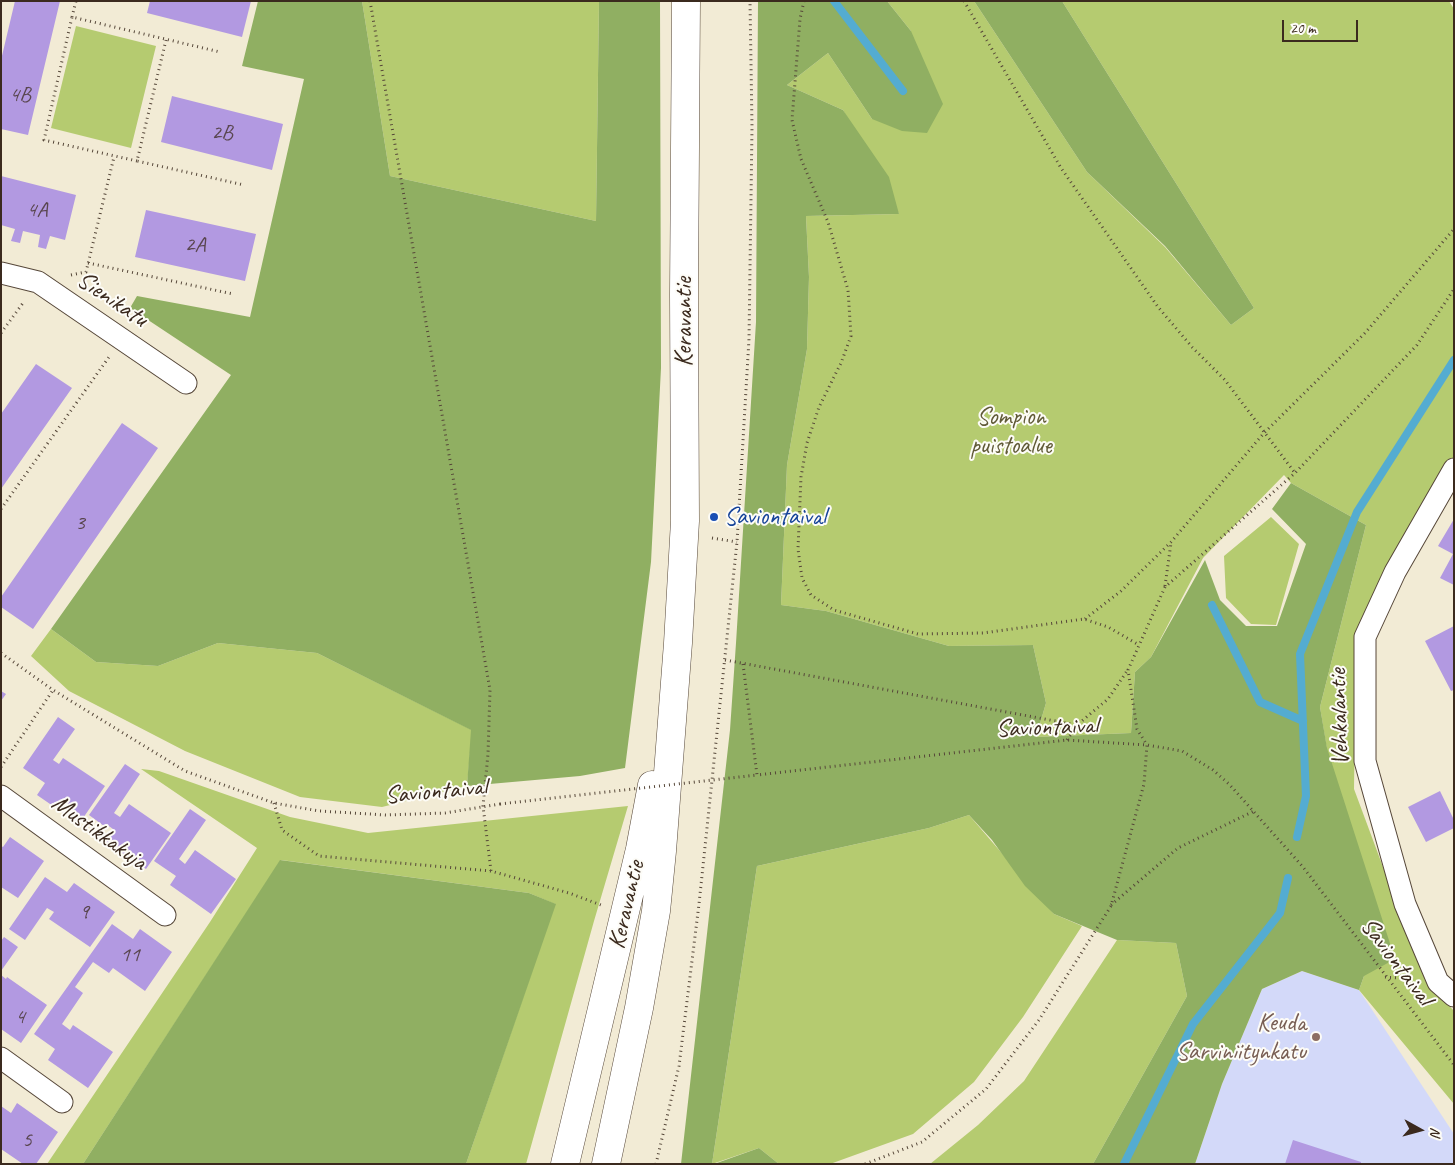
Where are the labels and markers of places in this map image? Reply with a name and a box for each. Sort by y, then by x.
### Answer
place label: Saviontaival [724,502,826,532]
marker: Saviontaival [708,511,720,523]
place label: Keuda Sarviniitynkatu [1176,1008,1306,1067]
marker: Keuda Sarviniitynkatu [1310,1031,1322,1043]

